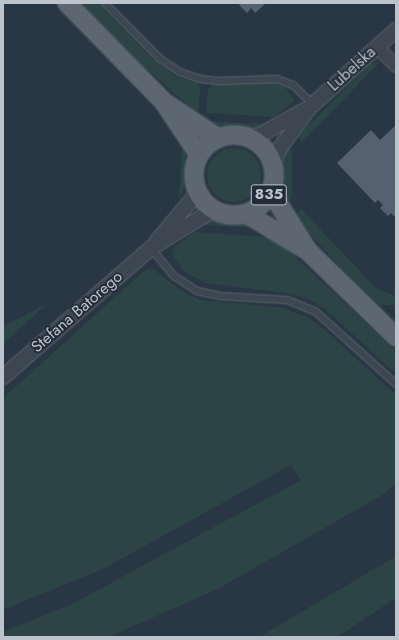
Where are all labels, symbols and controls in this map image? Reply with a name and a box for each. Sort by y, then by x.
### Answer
street label: Lubelska [324,43,380,95]
road number: 835 [250,182,288,208]
street label: Stefana Batorego [27,267,127,357]

